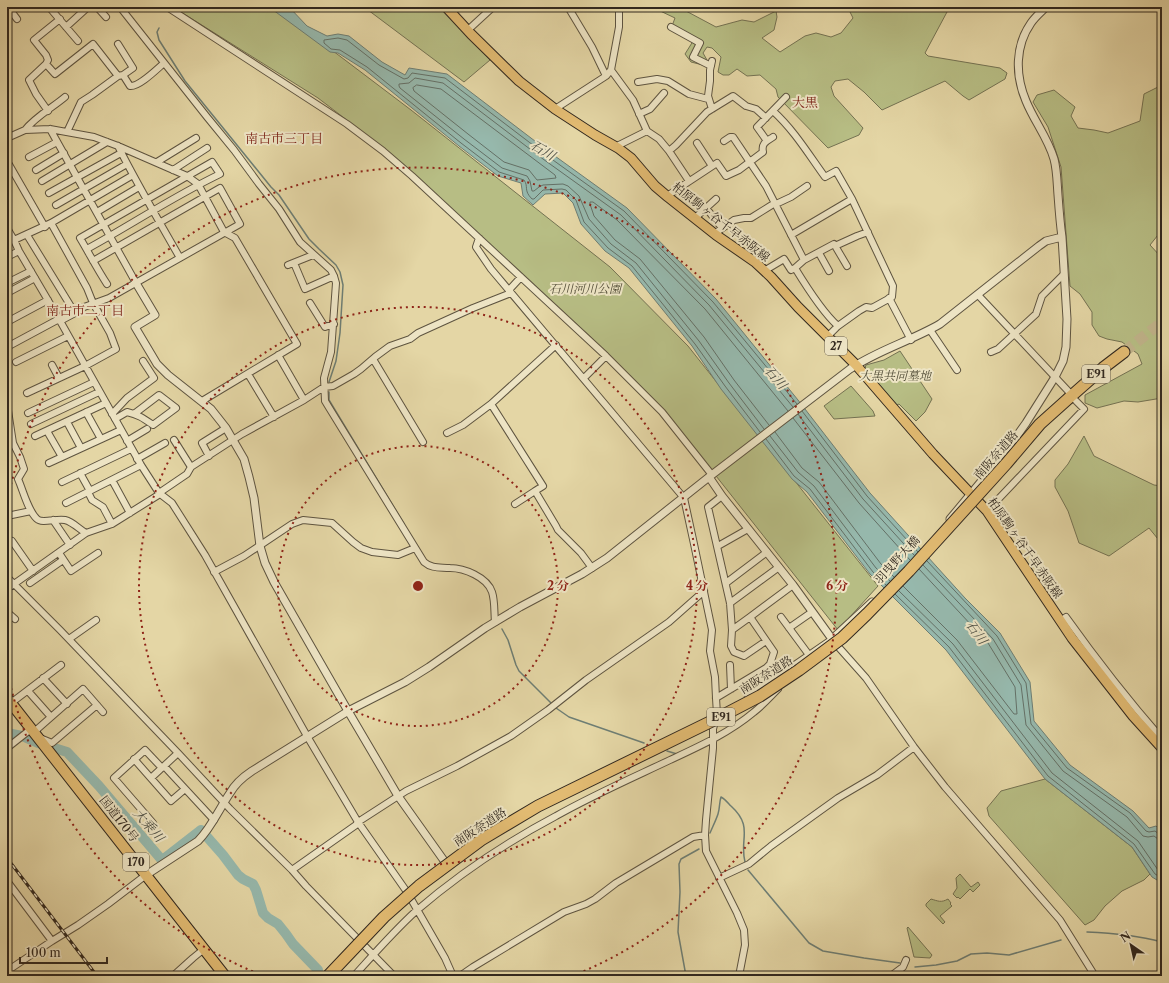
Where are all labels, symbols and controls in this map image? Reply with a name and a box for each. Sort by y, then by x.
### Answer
district label: 大黒 [792,94,818,110]
district label: 南古市三丁目 [245,130,323,146]
water label: 石川 [528,136,560,165]
street label: 柏原駒ヶ谷千早赤阪線 [669,179,773,264]
park label: 石川河川公園 [549,281,623,296]
district label: 南古市二丁目 [46,302,124,318]
road number: 27 [825,337,847,355]
water label: 石川 [761,362,792,394]
road number: E91 [1082,365,1110,383]
park label: 大黒共同墓地 [859,368,933,383]
street label: 南阪奈道路 [970,427,1021,482]
street label: 柏原駒ヶ谷千早赤阪線 [985,494,1066,601]
street label: 羽曳野大橋 [871,533,923,587]
text: 2 分 [547,578,569,593]
text: 4 分 [686,578,708,593]
text: 6 分 [826,578,848,593]
centre of rings [411,579,425,593]
water label: 石川 [963,617,992,649]
street label: 南阪奈道路 [736,652,795,697]
road number: E91 [707,708,735,726]
street label: 国道170号 [97,793,142,845]
street label: 南阪奈道路 [450,804,509,849]
water label: 大乗川 [130,805,169,846]
road number: 170 [123,853,149,871]
north arrow [1111,925,1151,965]
text: N [1118,928,1134,945]
scale bar [20,939,107,965]
text: 100 m [26,945,61,960]

